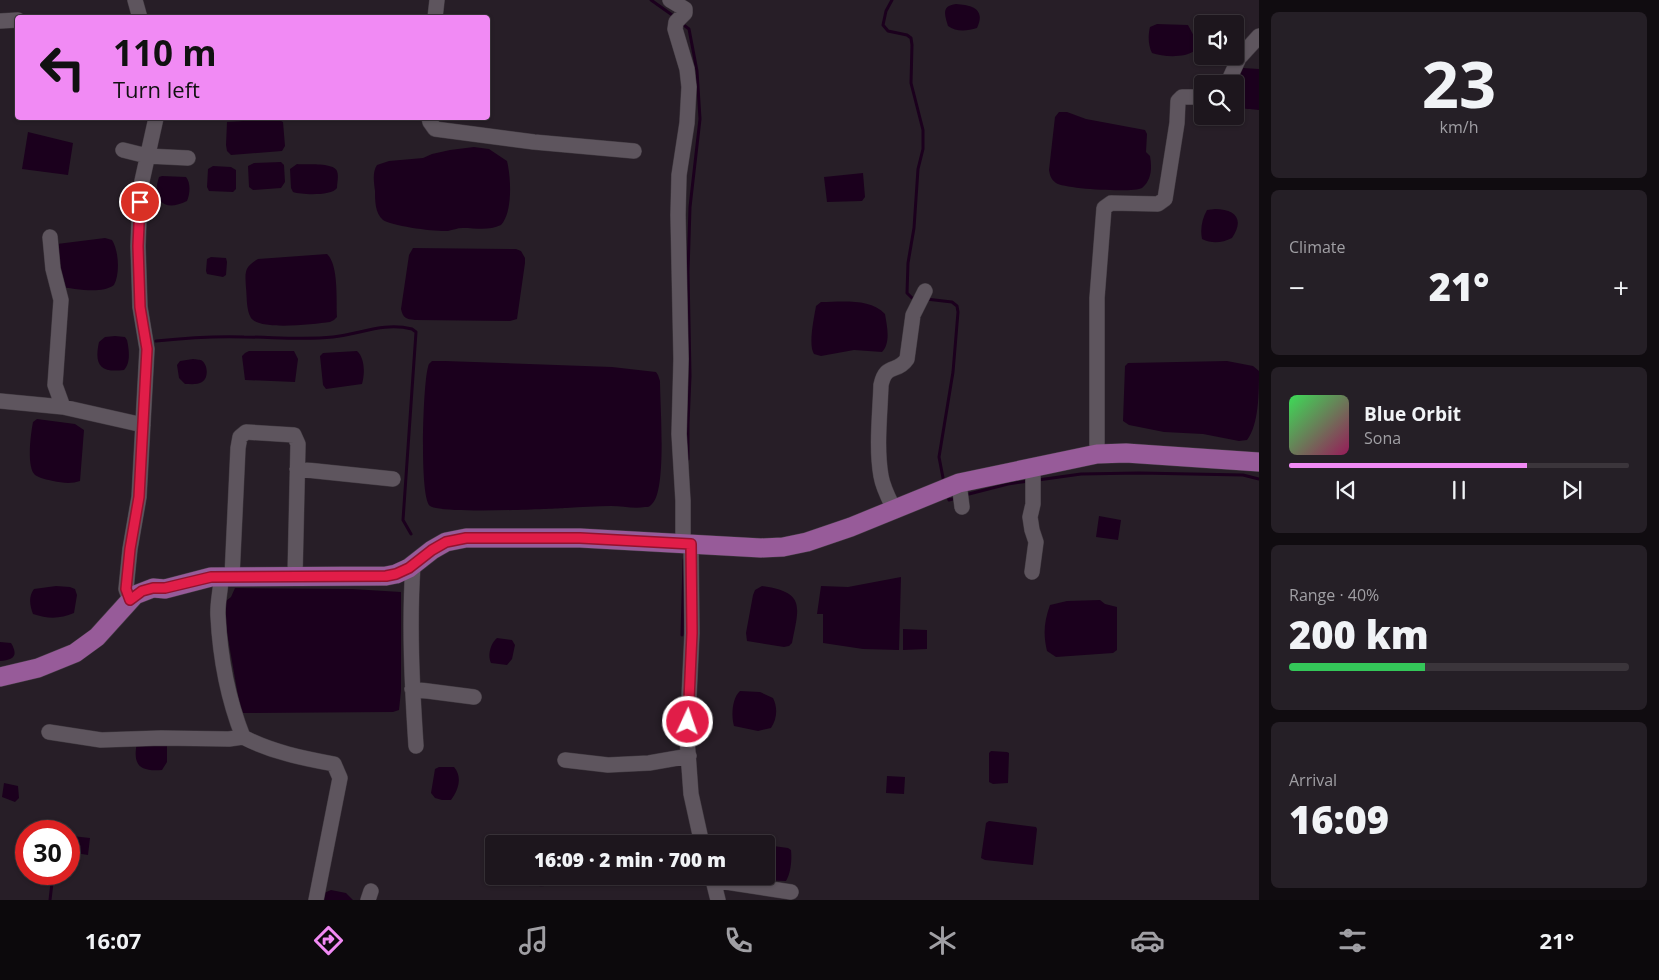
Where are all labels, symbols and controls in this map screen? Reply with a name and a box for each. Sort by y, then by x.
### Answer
map controls [1194,15,1244,125]
button: sound [1194,15,1244,65]
text: 110 m [113,29,217,76]
icon: left [30,35,95,100]
text: 23 [1422,39,1496,127]
text: Turn left [113,74,200,104]
button: search [1194,75,1244,125]
text: km/h [1440,116,1478,138]
pin [119,181,161,223]
icon: arrive [126,188,154,216]
text: Climate [1289,236,1346,258]
text: 21° [1429,260,1489,312]
text: − [1289,268,1305,306]
text: + [1613,268,1629,306]
text: Blue Orbit [1364,401,1461,427]
text: Sona [1364,427,1401,449]
icon: previous [1332,476,1360,504]
icon: pause [1445,476,1473,504]
icon: next [1558,476,1586,504]
text: Range · 40% [1289,584,1379,606]
text: 200 km [1289,608,1429,660]
position arrow [661,695,713,747]
text: Arrival [1289,769,1337,791]
text: 16:09 [1289,793,1389,845]
speed limit sign: 30 [15,820,80,885]
text: 16:09 · 2 min · 700 m [534,847,726,873]
icon: directions [311,923,346,958]
icon: music [516,923,551,958]
icon: phone [721,923,756,958]
icon: climate [925,923,960,958]
icon: car [1130,923,1165,958]
icon: filters [1335,923,1370,958]
text: 16:07 [85,925,141,955]
text: 21° [1539,925,1574,955]

